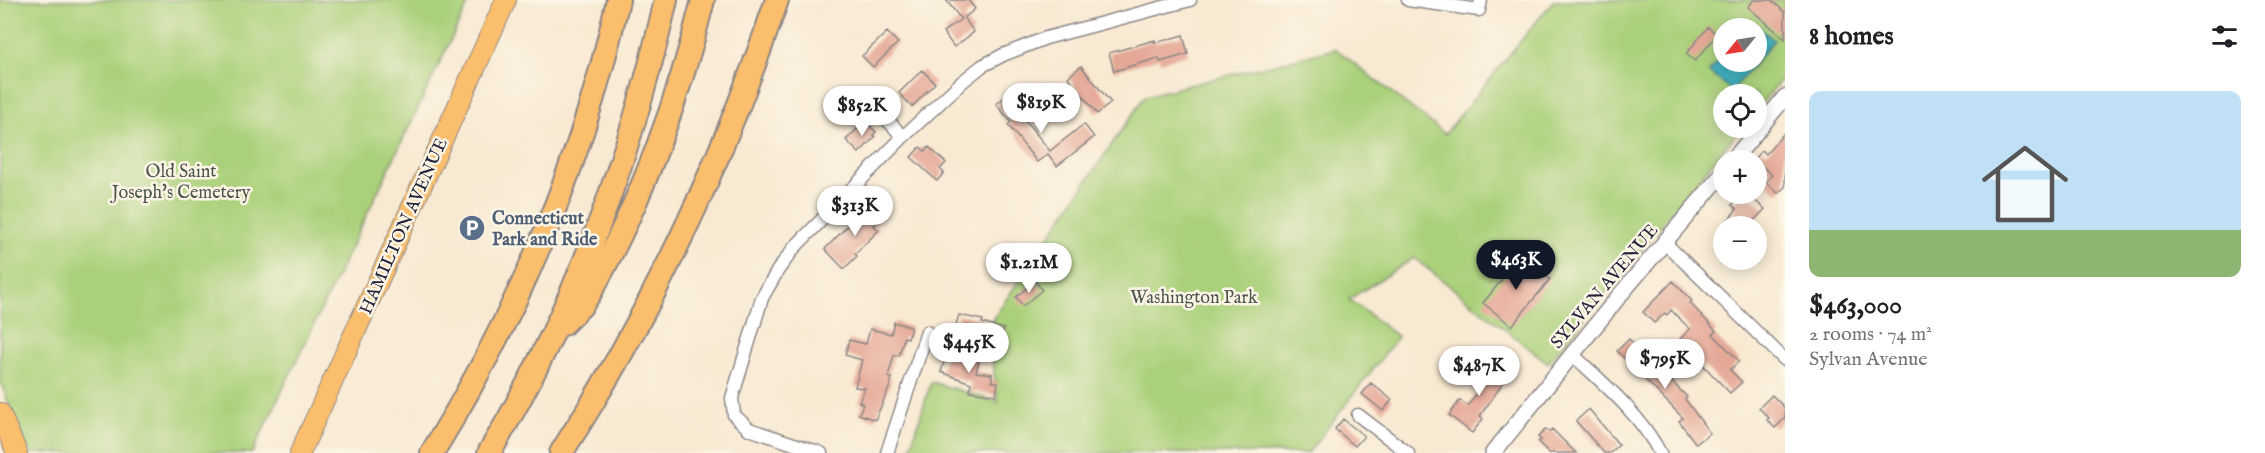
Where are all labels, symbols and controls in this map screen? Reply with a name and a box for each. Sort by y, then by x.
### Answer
north arrow [1713,18,1767,72]
map controls [1713,18,1767,270]
text: 8 homes [1809,20,1894,53]
icon: filters [2208,20,2241,53]
pin: $819K [999,83,1083,134]
button: locate [1713,84,1767,138]
pin: $852K [820,86,904,137]
text: $819K [1016,90,1066,115]
text: $852K [837,93,887,118]
icon: home [1971,130,2079,238]
street label: HAMILTON AVENUE [355,135,454,318]
button: + [1713,150,1767,204]
park label: Old Saint Joseph's Cemetery [110,161,250,205]
pin: $313K [813,186,897,237]
text: $313K [831,193,879,218]
place label: Connecticut Park and Ride [492,208,598,252]
parking icon: Connecticut Park and Ride [457,213,487,243]
button: − [1713,216,1767,270]
street label: SYLVAN AVENUE [1546,220,1664,354]
pin: $463K [1474,240,1558,291]
pin: $1.21M [980,243,1078,294]
text: $463K [1490,247,1542,272]
text: $1.21M [1000,250,1058,275]
park label: Washington Park [1130,287,1258,310]
text: $463,000 [1809,289,1902,322]
text: 2 rooms · 74 m² [1809,322,1932,347]
pin: $445K [927,323,1011,374]
text: $445K [943,330,995,355]
pin: $795K [1623,339,1707,390]
pin: $487K [1437,346,1521,397]
text: $795K [1640,346,1690,371]
text: Sylvan Avenue [1809,347,1927,372]
text: $487K [1453,353,1505,378]

